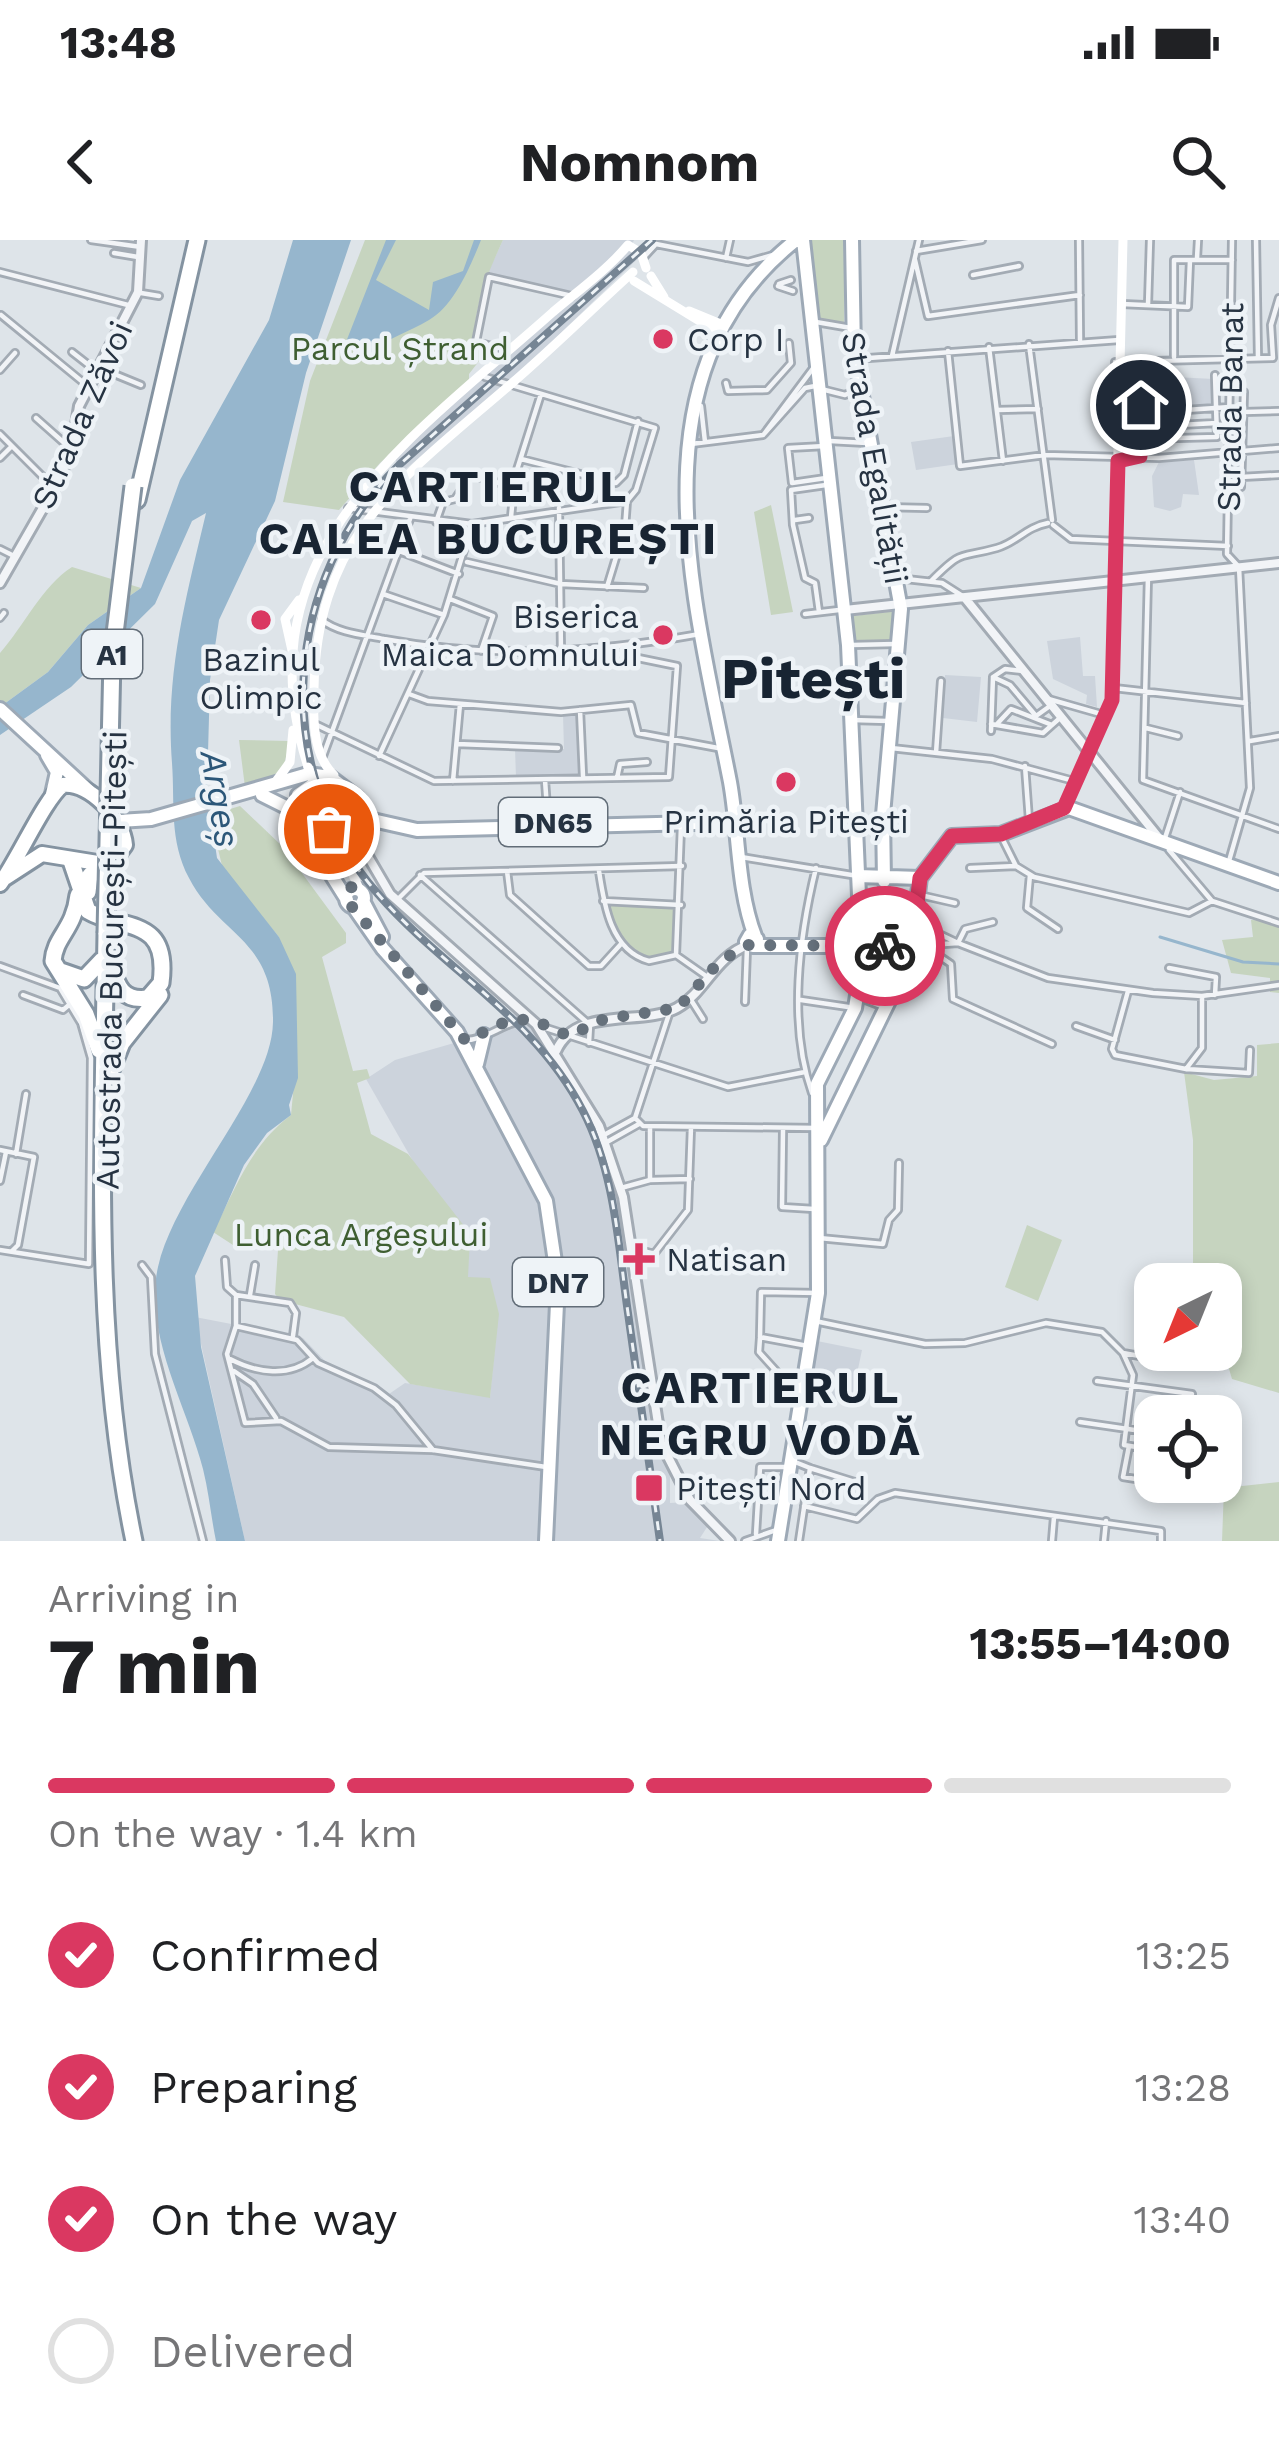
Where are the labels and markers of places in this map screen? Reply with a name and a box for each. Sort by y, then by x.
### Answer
place label: Corp I [687,320,785,359]
marker: Corp I [650,326,676,352]
pin [1090,354,1192,456]
place label: Biserica Maica Domnului [381,597,639,674]
marker: Bazinul Olimpic [248,607,274,633]
marker: Biserica Maica Domnului [650,622,676,648]
place label: Bazinul Olimpic [200,640,322,717]
marker: Primăria Pitești [773,769,799,795]
pin [278,778,380,880]
place label: Primăria Pitești [663,802,909,841]
place label: Natisan [666,1240,787,1279]
marker: Natisan [623,1243,655,1275]
place label: Pitești Nord [676,1469,866,1508]
marker: Pitești Nord [633,1472,665,1504]

